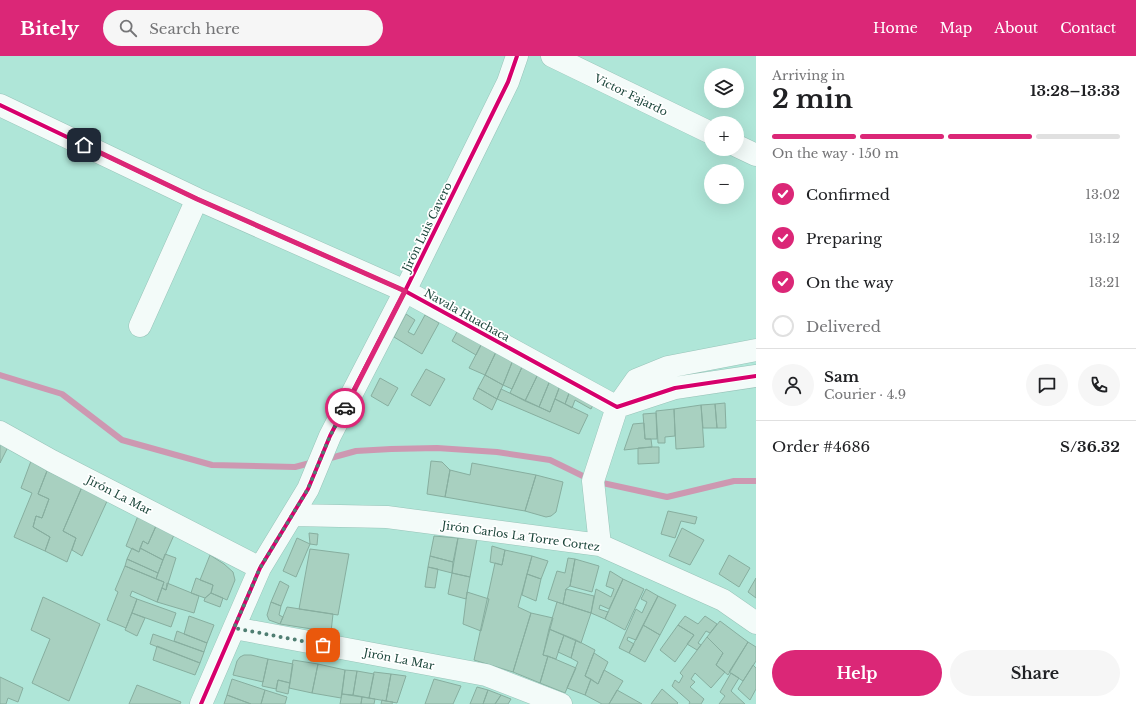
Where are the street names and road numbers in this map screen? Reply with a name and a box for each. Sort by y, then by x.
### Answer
street label: Victor Fajardo [591,71,670,119]
street label: Jirón Luis Cavero [398,180,455,276]
street label: Navala Huachaca [422,286,513,345]
street label: Jirón La Mar [82,472,155,518]
street label: Jirón Carlos La Torre Cortez [439,518,601,554]
street label: Jirón La Mar [361,645,436,673]

